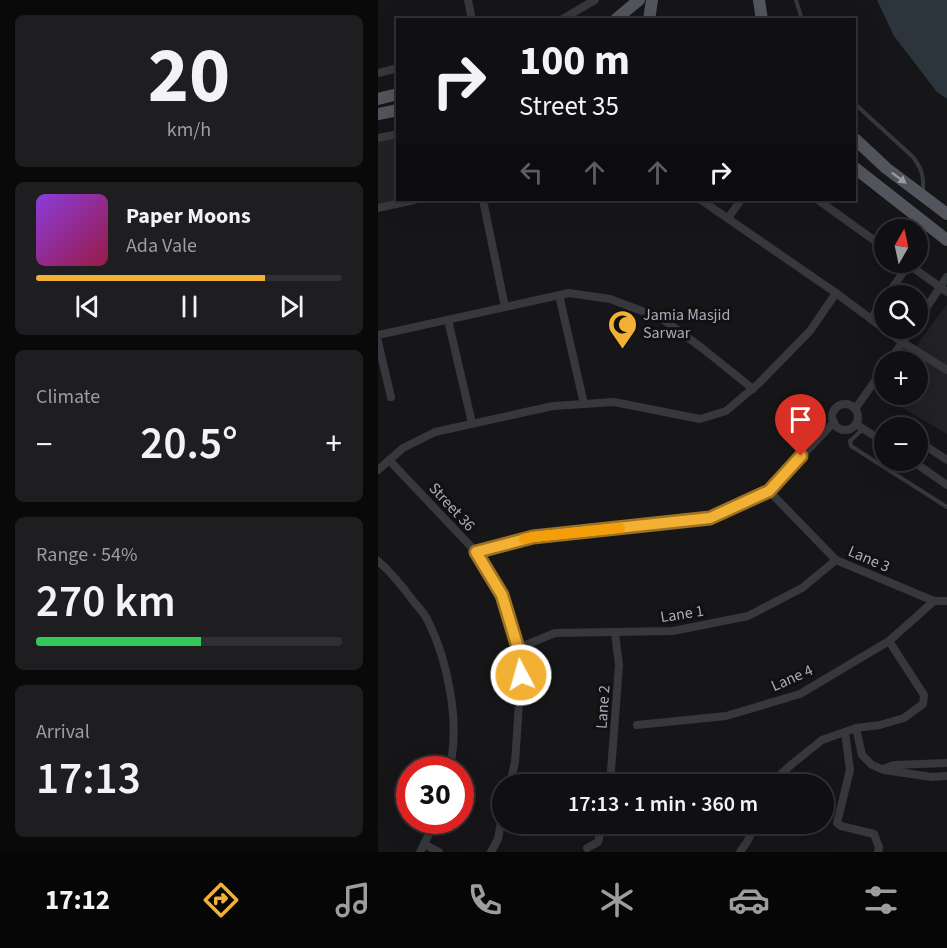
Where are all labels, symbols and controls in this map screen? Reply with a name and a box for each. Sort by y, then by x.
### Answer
text: 20 [148,21,230,132]
text: 100 m [519,31,630,91]
icon: right [420,42,498,120]
text: Street 35 [519,87,619,126]
text: km/h [167,116,211,144]
icon: left [515,156,548,189]
icon: ahead [578,156,611,189]
icon: ahead [641,156,674,189]
icon: right [704,156,737,189]
one-way arrow [890,172,906,184]
text: Paper Moons [126,200,251,232]
north arrow [874,219,928,273]
map controls [874,219,928,471]
text: Ada Vale [126,232,197,260]
button: search [874,285,928,339]
icon: previous [71,290,104,323]
icon: pause [173,290,206,323]
icon: next [275,290,308,323]
place label: Jamia Masjid Sarwar [643,304,730,344]
mosque icon: Jamia Masjid Sarwar [606,308,638,350]
button: + [874,351,928,405]
text: Climate [36,383,100,411]
pin [775,394,826,456]
icon: arrive [784,403,817,436]
text: 20.5° [140,412,238,476]
button: − [874,417,928,471]
text: − [36,421,52,468]
text: + [326,421,342,468]
street label: Street 36 [424,478,480,536]
street label: Lane 3 [845,540,893,578]
text: Range · 54% [36,541,137,569]
text: 270 km [36,570,176,634]
street label: Lane 1 [659,600,705,628]
position arrow [489,643,553,707]
street label: Lane 4 [768,659,816,697]
street label: Lane 2 [591,684,615,730]
text: Arrival [36,718,90,746]
text: 17:13 [36,747,141,811]
speed limit sign: 30 [396,756,474,834]
text: 17:13 · 1 min · 360 m [568,788,758,820]
icon: directions [200,879,242,921]
icon: music [332,879,374,921]
icon: phone [464,879,506,921]
icon: climate [596,879,638,921]
icon: car [728,879,770,921]
icon: filters [860,879,902,921]
text: 17:12 [45,881,110,920]

